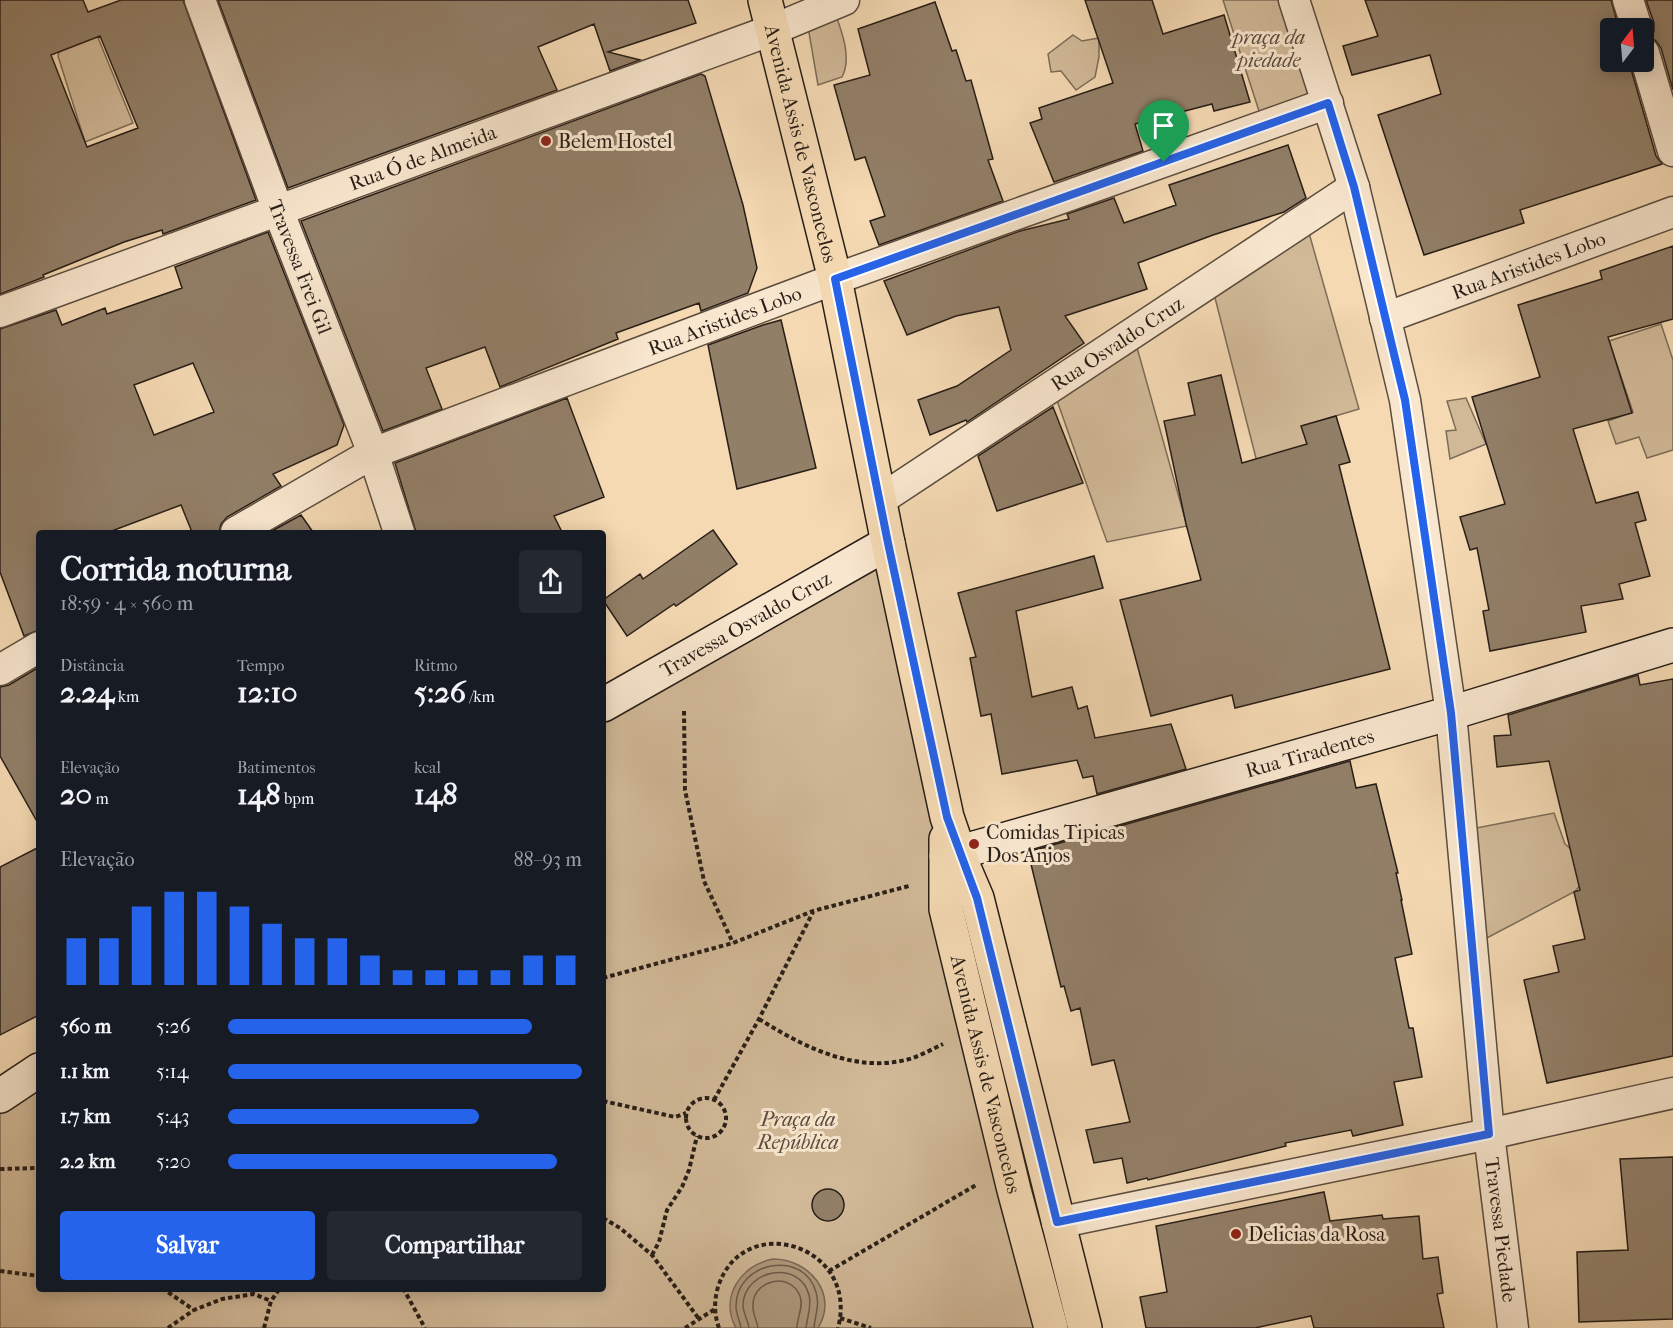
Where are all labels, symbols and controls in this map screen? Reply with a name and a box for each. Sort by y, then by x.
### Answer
north arrow [1600,18,1654,72]
map controls [1600,18,1654,72]
street label: Avenida Assis de Vasconcelos [760,21,842,265]
park label: praça da piedade [1230,26,1305,72]
pin [1138,100,1189,162]
icon: arrive [1147,109,1180,142]
street label: Rua Ó de Almeida [346,120,500,195]
place label: Belem Hostel [558,130,673,153]
marker: Belem Hostel [539,134,553,148]
street label: Travessa Frei Gil [264,196,337,338]
street label: Rua Aristides Lobo [1449,226,1609,304]
street label: Rua Aristides Lobo [645,281,805,360]
street label: Rua Osvaldo Cruz [1046,291,1188,396]
text: Corrida noturna [60,550,291,589]
button: share [519,550,582,613]
street label: Travessa Osvaldo Cruz [656,566,835,682]
text: 18:59 · 4 × 560 m [60,592,193,615]
text: Distância [60,656,124,675]
text: Tempo [237,656,284,675]
text: Ritmo [414,656,457,675]
text: 2.24 [60,675,114,710]
text: 12:10 [237,675,297,710]
text: 5:26 [414,675,466,710]
text: km [114,687,139,706]
text: /km [466,687,495,706]
street label: Rua Tiradentes [1243,724,1377,782]
text: Elevação [60,758,120,777]
text: Batimentos [237,758,315,777]
text: kcal [414,758,441,777]
text: 20 [60,777,92,812]
text: 148 [237,777,281,812]
text: 148 [414,777,458,812]
text: m [92,789,109,808]
text: bpm [281,789,314,808]
place label: Comidas Tipicas Dos Anjos [986,821,1125,867]
marker: Comidas Tipicas Dos Anjos [967,837,981,851]
text: Elevação [60,848,135,871]
text: 88–93 m [514,848,582,871]
street label: Avenida Assis de Vasconcelos [946,952,1026,1196]
text: 560 m [60,1015,111,1038]
text: 5:26 [156,1015,191,1038]
text: 1.1 km [60,1060,109,1083]
text: 5:14 [156,1060,188,1083]
text: 1.7 km [60,1105,111,1128]
text: 5:43 [156,1105,190,1128]
park label: Praça da República [755,1108,839,1154]
text: 2.2 km [60,1150,116,1173]
text: 5:20 [156,1150,191,1173]
street label: Travessa Piedade [1480,1156,1521,1304]
button: Salvar [60,1211,315,1280]
button: Compartilhar [327,1211,582,1280]
place label: Delicias da Rosa [1248,1223,1386,1246]
marker: Delicias da Rosa [1229,1227,1243,1241]

